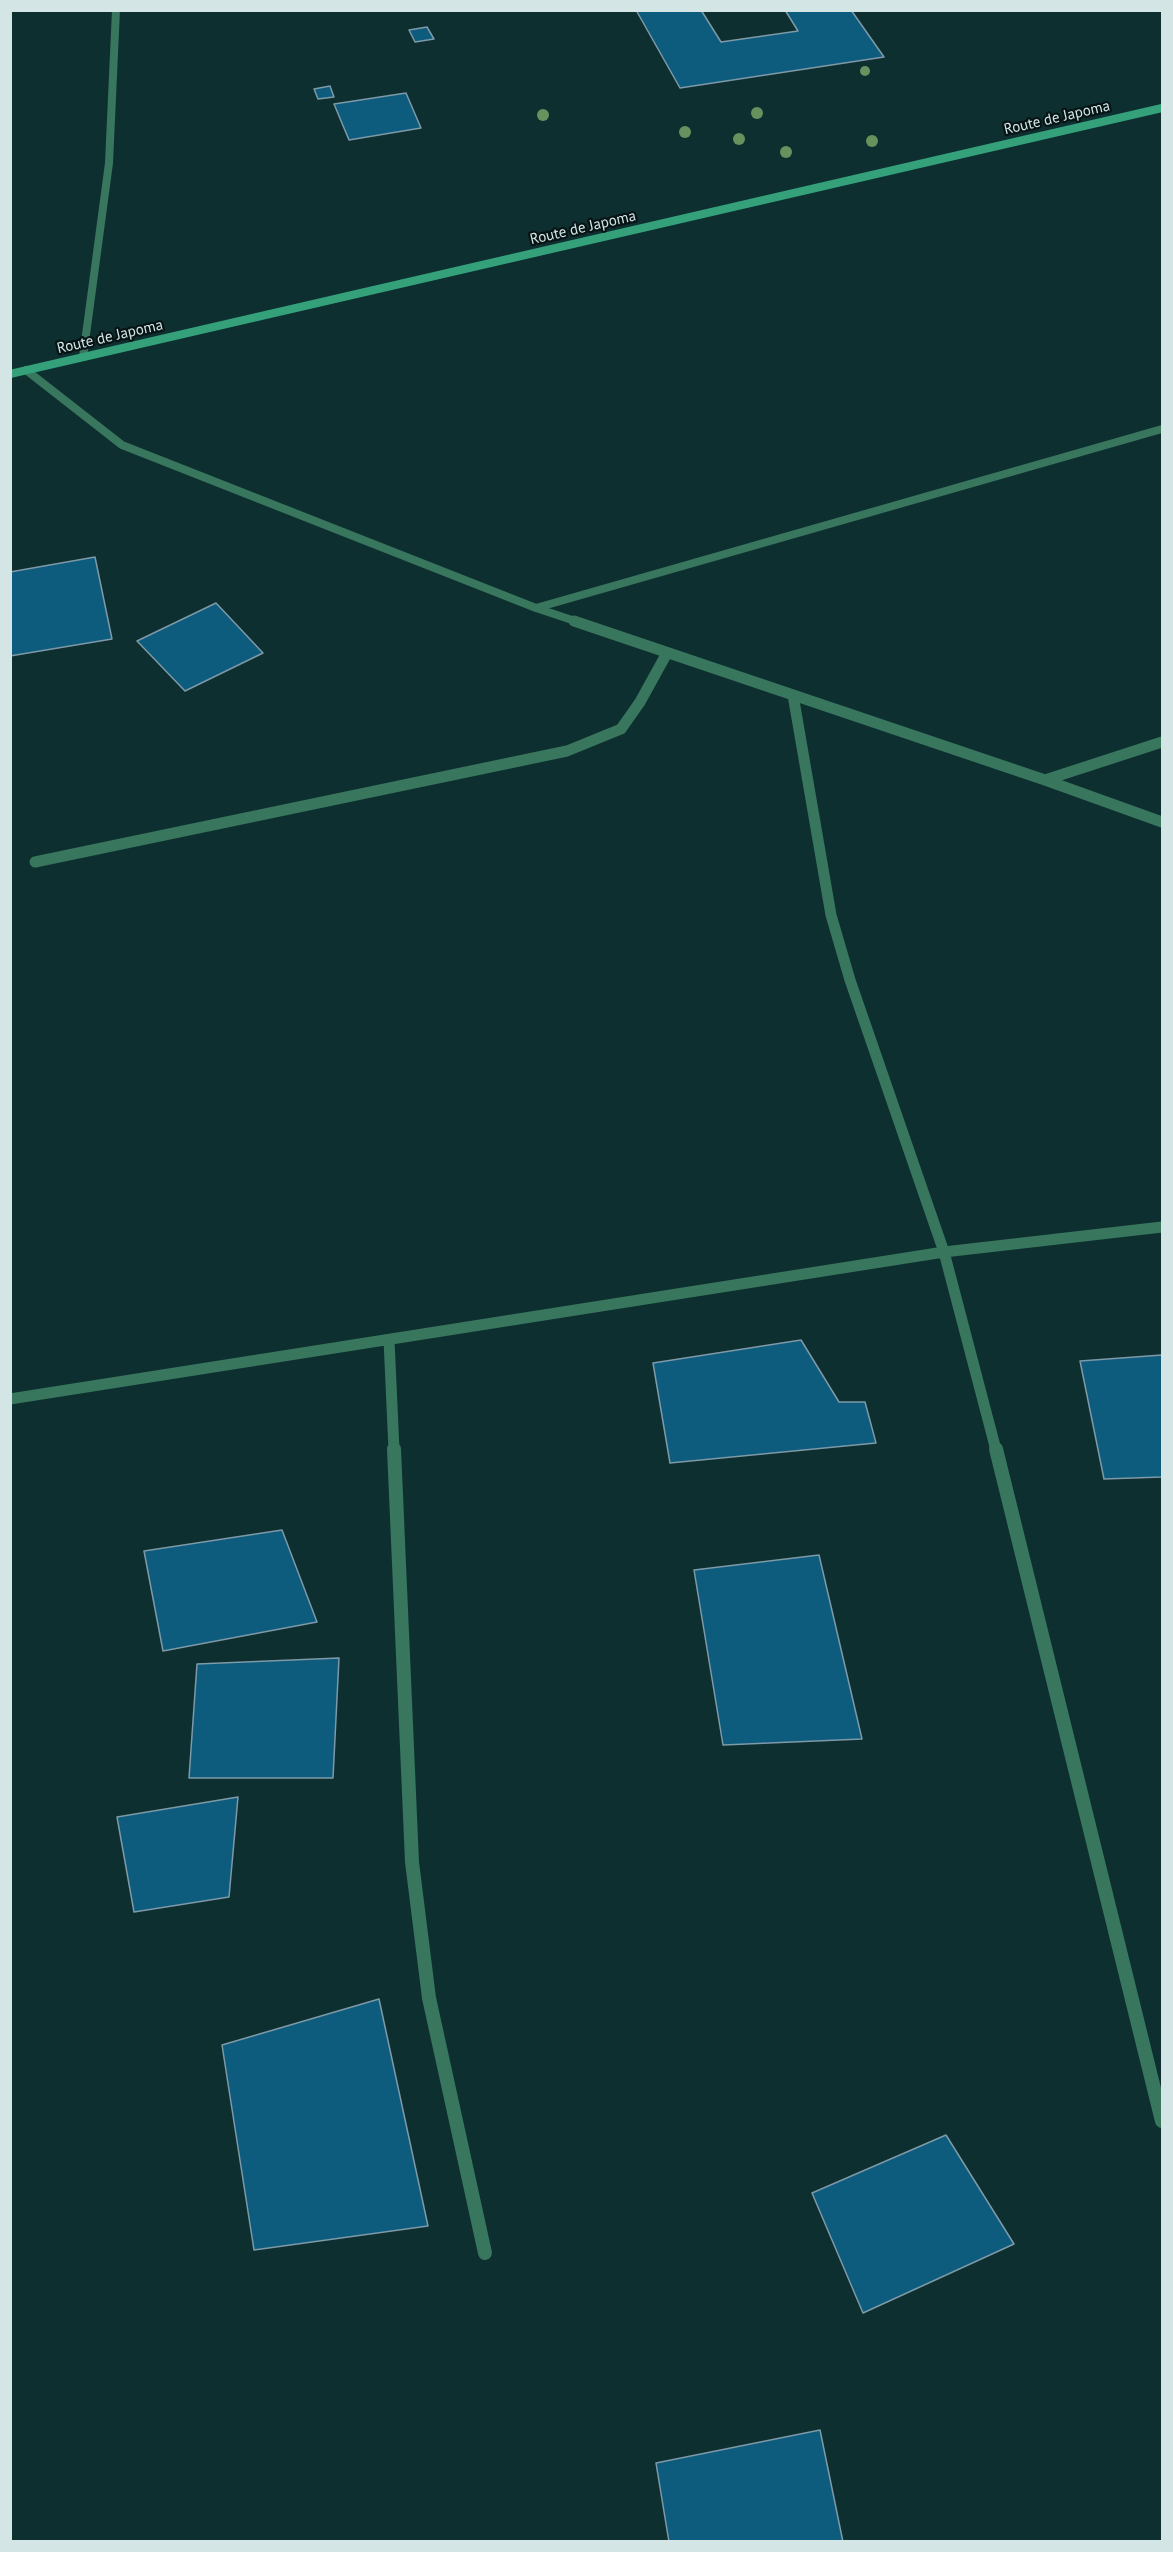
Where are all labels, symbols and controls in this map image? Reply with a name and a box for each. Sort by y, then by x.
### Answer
street label: Route de Japoma [1002,97,1112,139]
street label: Route de Japoma [528,207,638,249]
street label: Route de Japoma [55,316,165,358]

